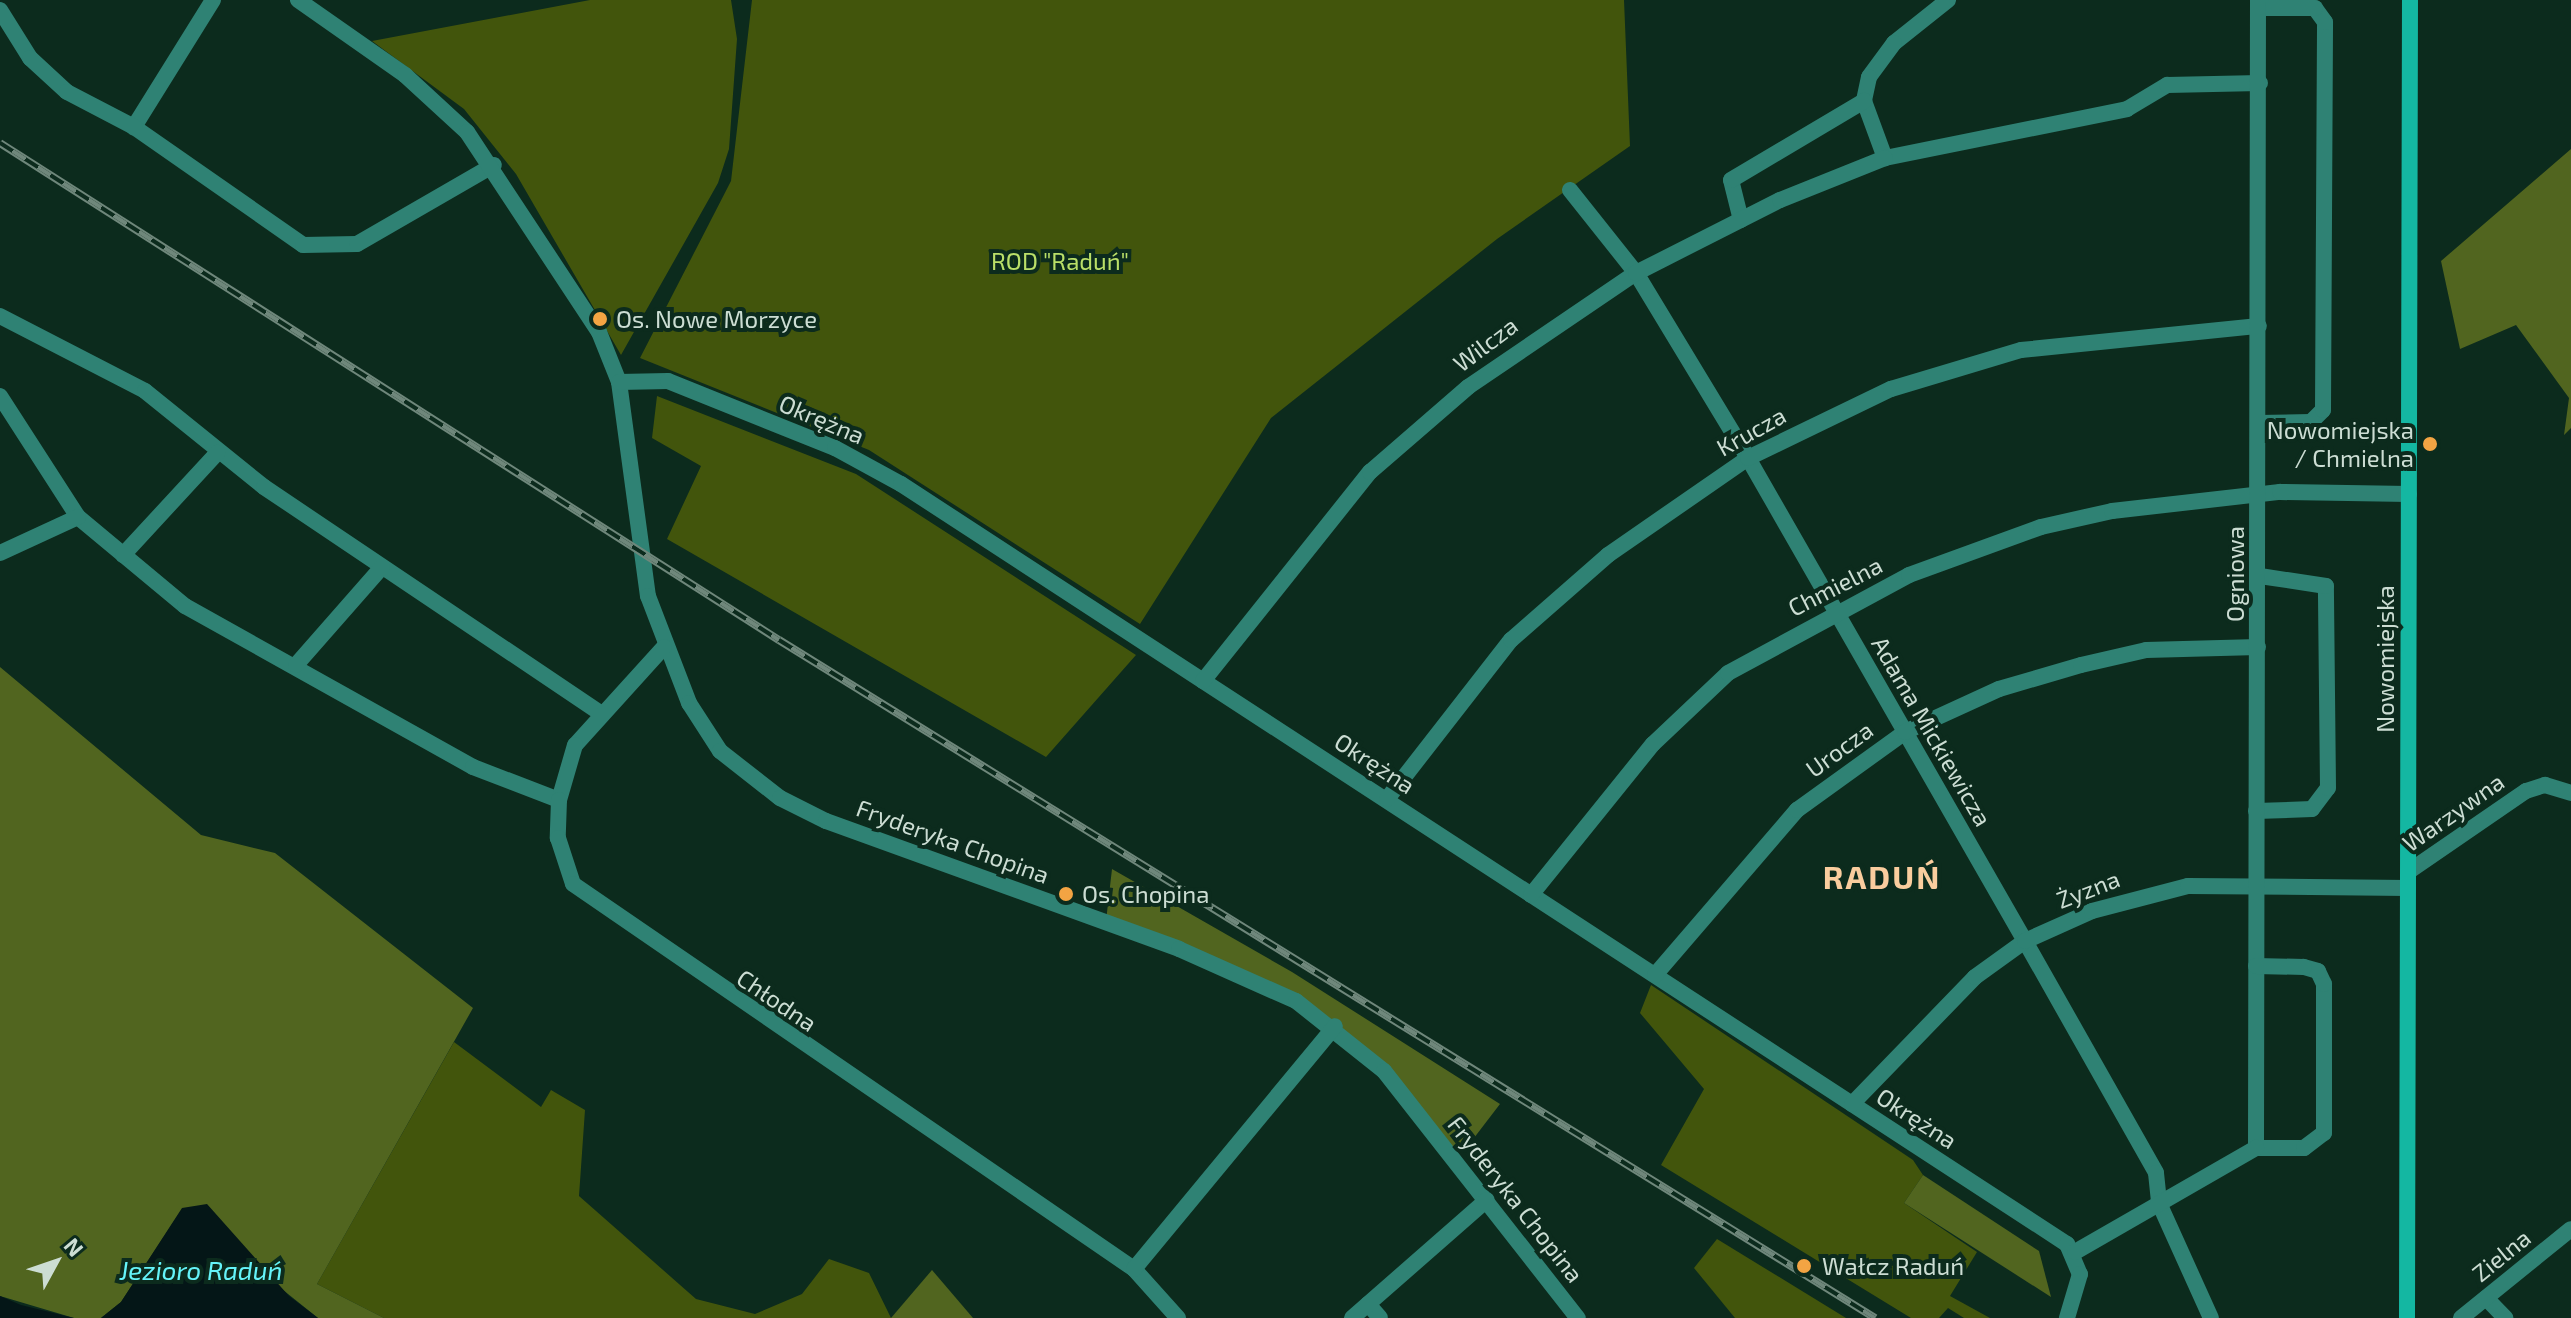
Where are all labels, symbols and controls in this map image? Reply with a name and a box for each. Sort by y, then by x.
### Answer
park label: ROD "Raduń" [991,247,1129,275]
place label: Os. Nowe Morzyce [616,305,817,333]
marker: Os. Nowe Morzyce [591,310,609,328]
street label: Wilcza [1447,311,1523,377]
street label: Okrężna [775,388,869,450]
street label: Krucza [1711,400,1791,462]
place label: Nowomiejska / Chmielna [2267,416,2414,472]
marker: Nowomiejska / Chmielna [2421,435,2439,453]
street label: Ogniowa [2221,526,2249,622]
street label: Chmielna [1783,550,1887,622]
street label: Nowomiejska [2371,585,2399,733]
street label: Adama Mickiewicza [1866,631,1998,831]
street label: Urocza [1800,715,1878,783]
street label: Okrężna [1329,726,1421,800]
street label: Warzywna [2397,767,2509,857]
street label: Fryderyka Chopina [853,793,1053,889]
district label: RADUŃ [1823,857,1941,895]
street label: Żyzna [2052,864,2124,914]
place label: Os. Chopina [1082,880,1209,908]
marker: Os. Chopina [1057,885,1075,903]
street label: Chłodna [732,963,822,1037]
street label: Okrężna [1871,1081,1963,1155]
street label: Fryderyka Chopina [1442,1110,1590,1288]
north arrow [16,1222,96,1302]
street label: Zielna [2466,1223,2536,1287]
text: N [59,1232,89,1261]
place label: Wałcz Raduń [1822,1252,1964,1280]
water label: Jezioro Raduń [120,1254,282,1286]
marker: Wałcz Raduń [1793,1255,1815,1277]

